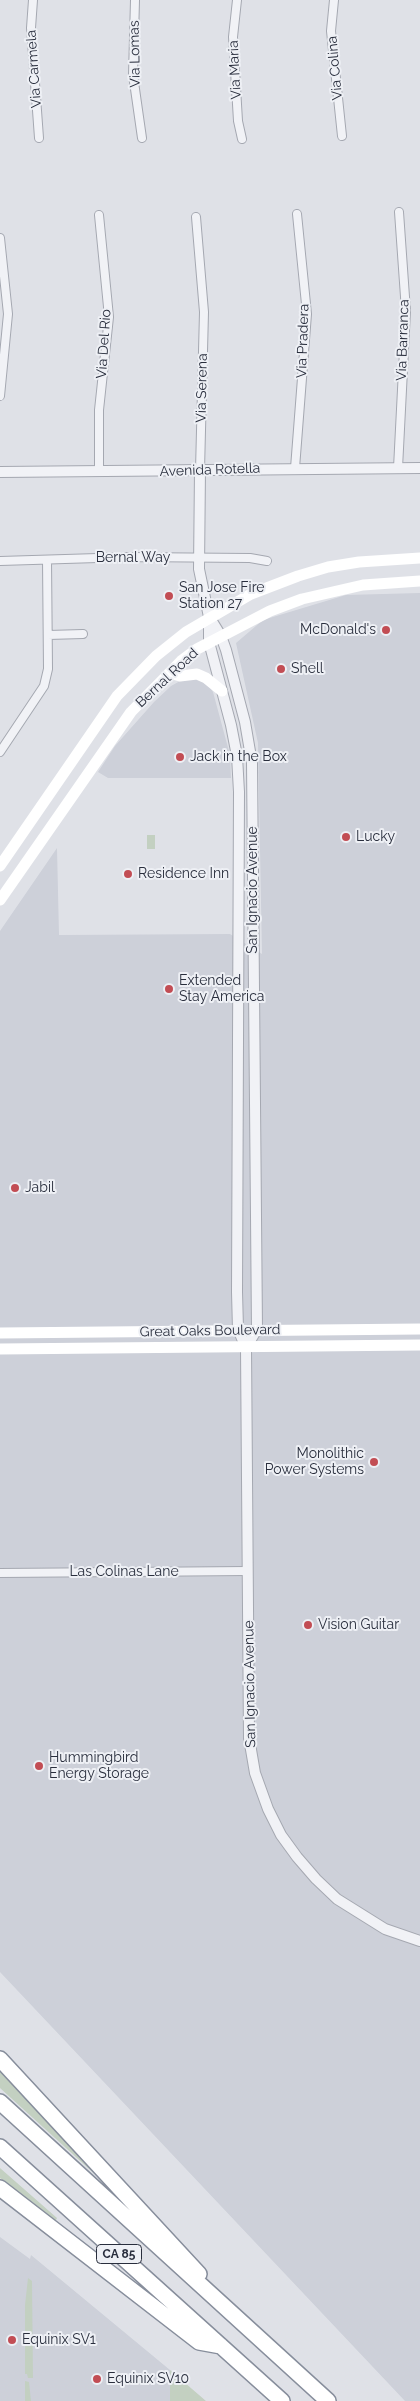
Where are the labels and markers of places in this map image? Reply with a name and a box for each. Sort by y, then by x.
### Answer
place label: San Jose Fire Station 27 [179,580,265,612]
marker: San Jose Fire Station 27 [163,590,175,602]
place label: McDonald's [300,622,376,638]
marker: McDonald's [380,624,392,636]
place label: Shell [291,661,323,677]
marker: Shell [275,663,287,675]
place label: Jack in the Box [190,749,287,765]
marker: Jack in the Box [174,751,186,763]
place label: Lucky [356,829,395,845]
marker: Lucky [340,831,352,843]
place label: Residence Inn [138,866,229,882]
marker: Residence Inn [122,868,134,880]
place label: Extended Stay America [179,973,264,1006]
marker: Extended Stay America [163,983,175,995]
place label: Jabil [25,1180,55,1196]
marker: Jabil [9,1182,21,1194]
place label: Monolithic Power Systems [265,1446,364,1478]
marker: Monolithic Power Systems [368,1456,380,1468]
place label: Vision Guitar [318,1617,399,1633]
marker: Vision Guitar [302,1619,314,1631]
place label: Hummingbird Energy Storage [49,1750,149,1782]
marker: Hummingbird Energy Storage [33,1760,45,1772]
place label: Equinix SV1 [22,2332,96,2348]
marker: Equinix SV1 [6,2334,18,2346]
place label: Equinix SV10 [107,2371,189,2387]
marker: Equinix SV10 [91,2373,103,2385]

